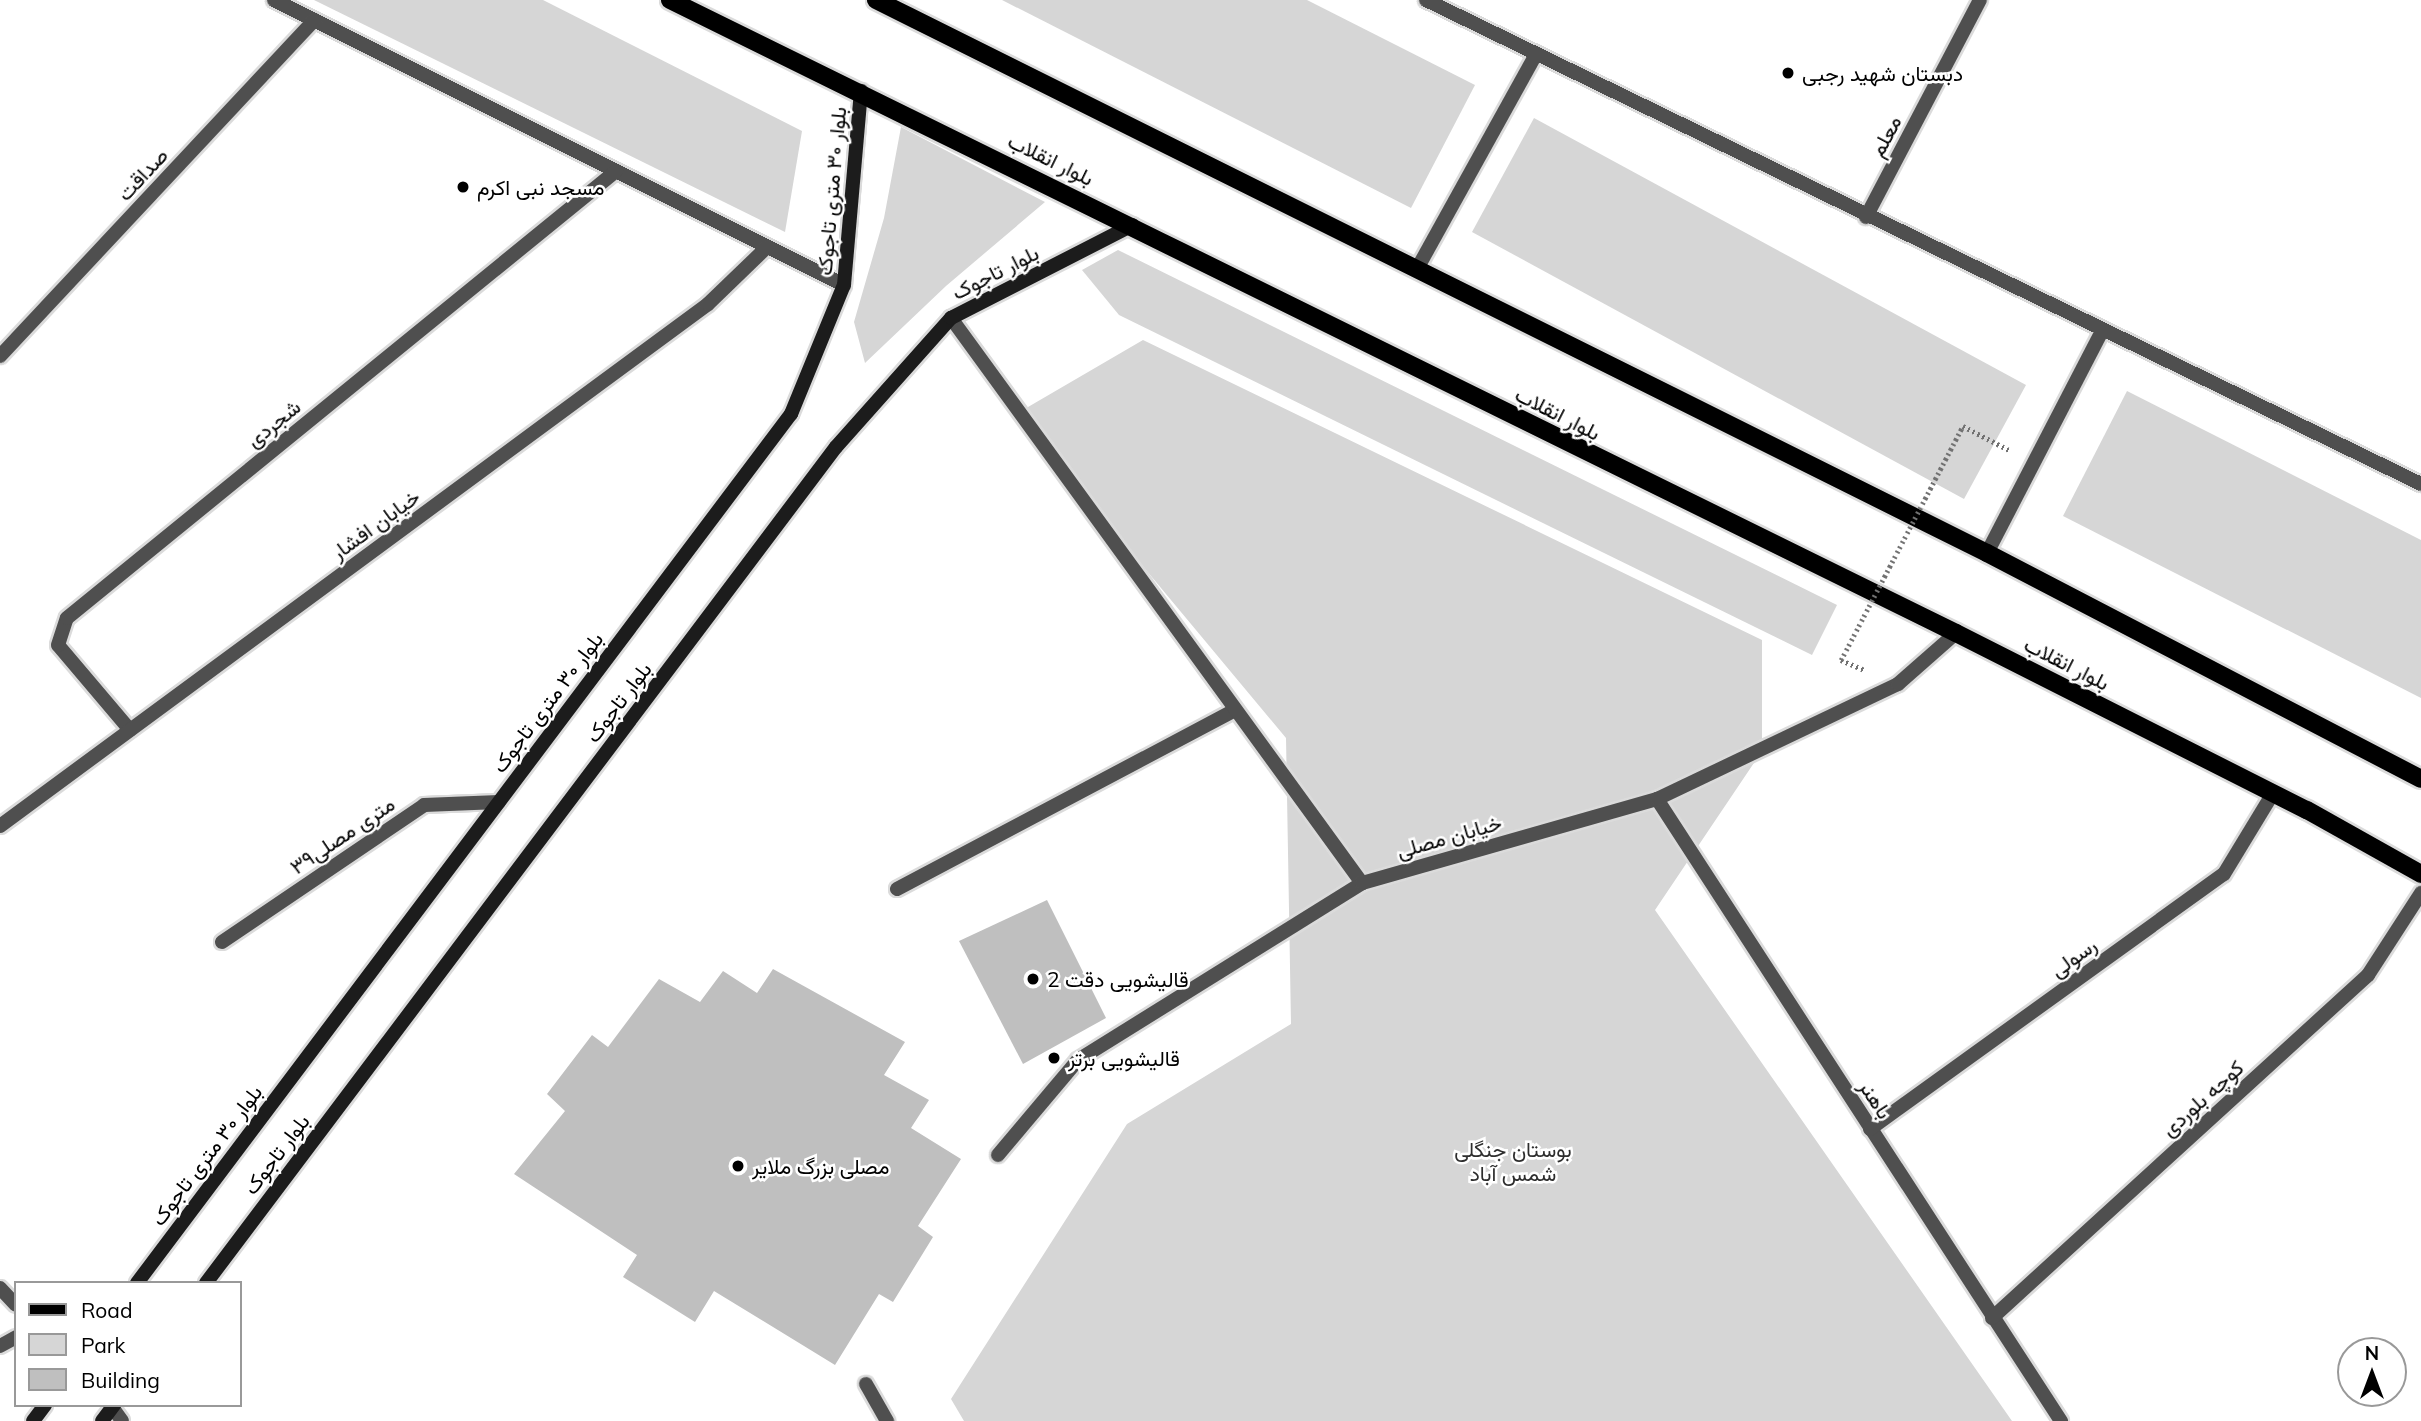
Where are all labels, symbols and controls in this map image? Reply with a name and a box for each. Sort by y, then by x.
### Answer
place label: دبستان شهید رجبی [1802,60,1963,86]
marker: دبستان شهید رجبی [1780,65,1796,81]
street label: بلوار ۳۰ متری تاجوک [811,106,851,276]
street label: معلم [1864,111,1906,161]
street label: بلوار انقلاب [1004,127,1098,191]
street label: صداقت [111,142,173,206]
place label: مسجد نبی اکرم [477,174,604,200]
marker: مسجد نبی اکرم [455,179,471,195]
street label: بلوار تاجوک [947,239,1043,305]
street label: بلوار انقلاب [1511,381,1605,445]
street label: شجردی [241,394,305,452]
street label: خیابان افشار [326,483,424,565]
street label: بلوار ۳۰ متری تاجوک [486,627,608,777]
street label: بلوار انقلاب [2020,631,2114,695]
street label: بلوار تاجوک [580,657,656,747]
street label: ۳۹متری مصلی [285,791,399,879]
street label: خیابان مصلی [1394,809,1504,863]
street label: رسولی [2045,932,2101,982]
place label: قالیشویی دقت 2 [1047,966,1189,992]
marker: قالیشویی دقت 2 [1025,971,1041,987]
place label: قالیشویی برتر [1068,1045,1180,1071]
marker: قالیشویی برتر [1046,1050,1062,1066]
street label: کوچه بلوردی [2156,1055,2248,1141]
street label: باهنر [1854,1075,1898,1123]
street label: بلوار ۳۰ متری تاجوک [145,1080,267,1230]
street label: بلوار تاجوک [238,1109,314,1199]
park label: بوستان جنگلی شمس آباد [1454,1136,1572,1186]
place label: مصلی بزرگ ملایر [752,1153,889,1179]
marker: مصلی بزرگ ملایر [730,1158,746,1174]
legend [14,1281,242,1407]
text: Road [81,1297,132,1323]
text: Park [81,1332,125,1358]
north arrow [2337,1337,2407,1407]
text: N [2365,1341,2379,1365]
text: Building [81,1367,160,1393]

